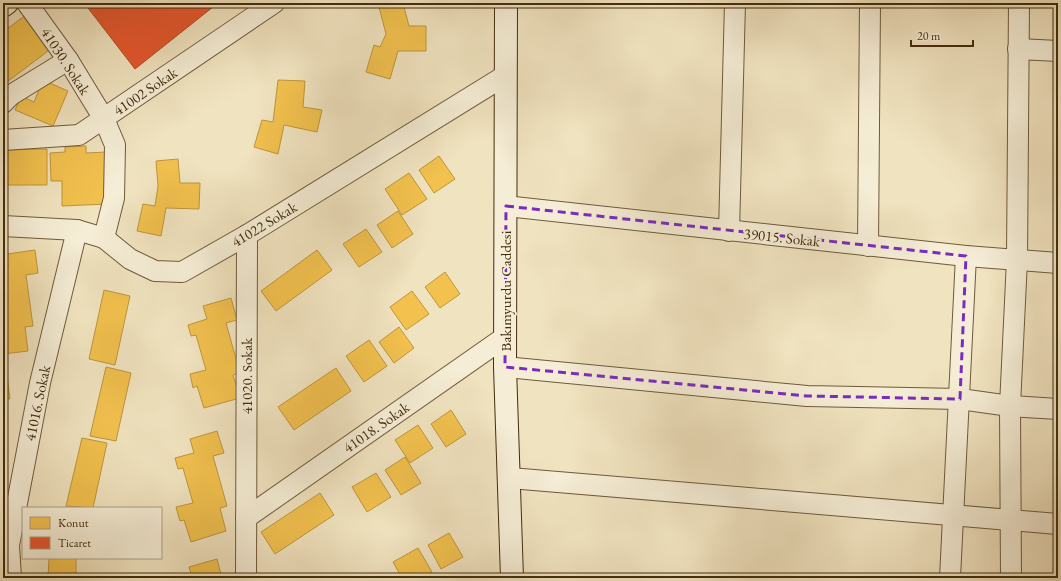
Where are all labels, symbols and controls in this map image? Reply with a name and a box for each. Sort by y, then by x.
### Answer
scale bar [911,22,973,48]
street label: 41030. Sokak [37,24,95,99]
text: 20 m [917,28,941,44]
street label: 41002 Sokak [109,62,181,119]
street label: 41022 Sokak [228,197,301,251]
street label: 39015. Sokak [743,224,822,251]
street label: Bakımyurdu Caddesi [496,230,515,351]
street label: 41020. Sokak [237,337,256,414]
street label: 41016. Sokak [20,363,54,442]
street label: 41018. Sokak [339,397,414,457]
legend [22,507,162,559]
text: Konut [58,515,89,531]
text: Ticaret [58,535,91,551]

